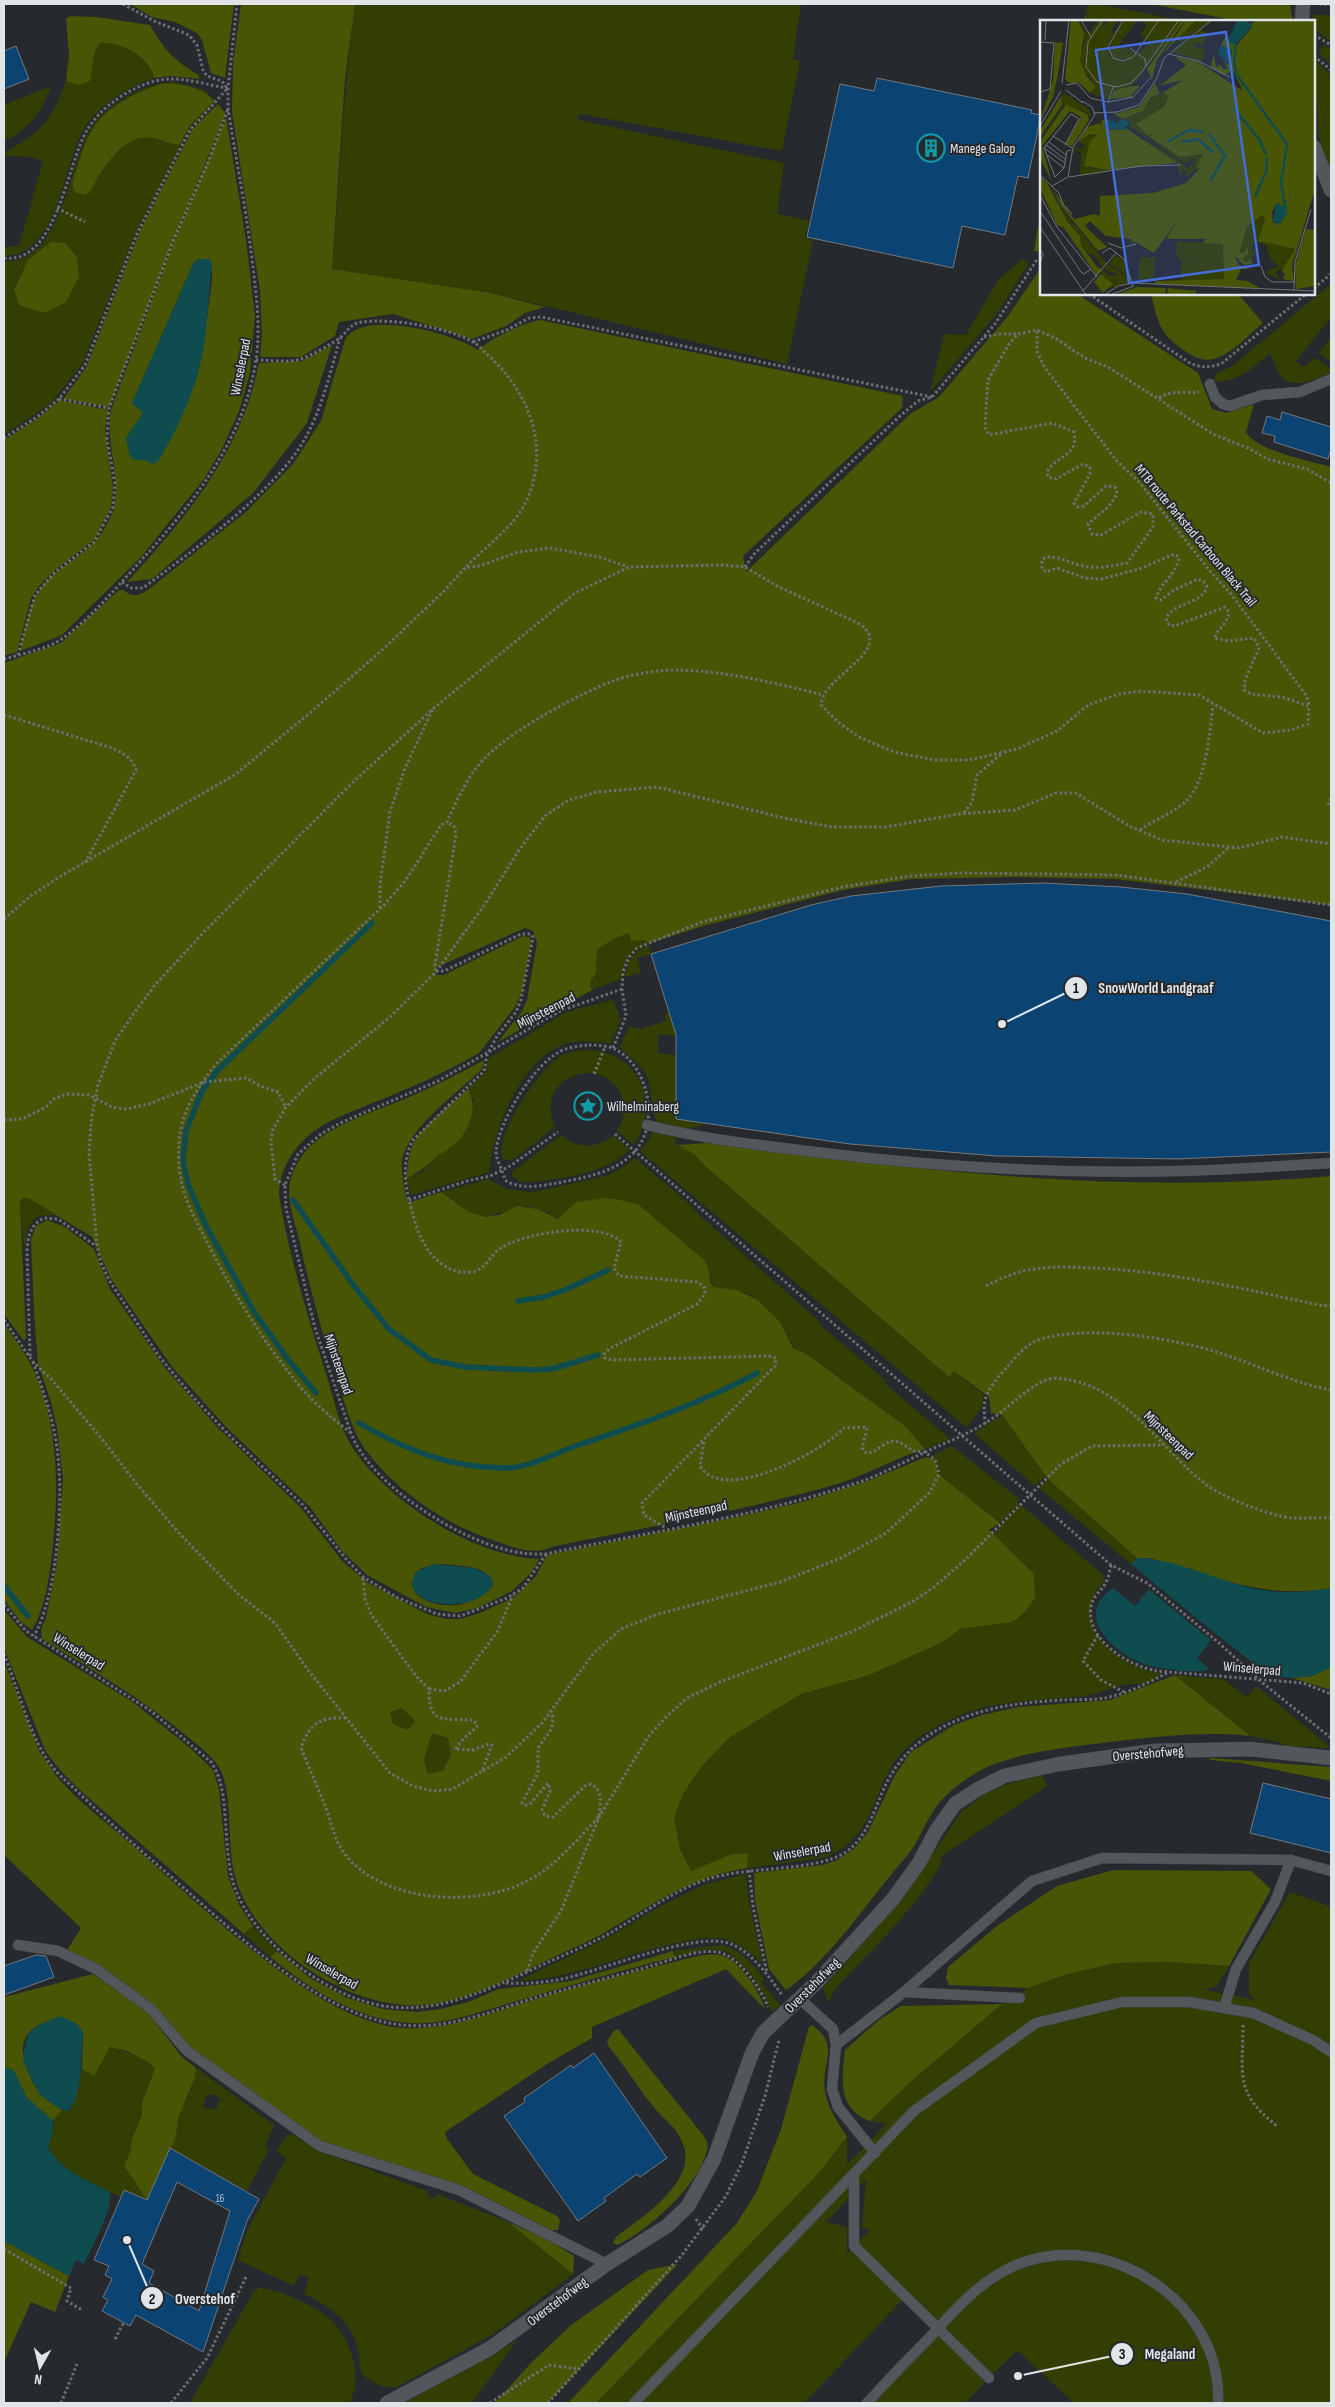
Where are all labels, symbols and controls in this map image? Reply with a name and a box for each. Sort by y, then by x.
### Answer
inset map [1040,20,1315,295]
building icon: Manege Galop [916,133,946,163]
place label: Manege Galop [950,140,1015,157]
street label: Winselerpad [227,337,254,397]
street label: MTB route Parkstad Carboon Black Trail [1131,461,1260,610]
callout: SnowWorld Landgraaf [1063,973,1223,1003]
text: 1 [1073,979,1079,998]
text: SnowWorld Landgraaf [1098,979,1214,998]
street label: Mijnsteenpad [514,989,578,1032]
place icon: Wilhelminaberg [573,1091,603,1121]
place label: Wilhelminaberg [607,1098,680,1115]
street label: Mijnsteenpad [320,1332,357,1397]
street label: Mijnsteenpad [1140,1407,1197,1463]
street label: Mijnsteenpad [664,1497,729,1526]
street label: Winselerpad [50,1629,108,1674]
street label: Winselerpad [1223,1658,1282,1679]
street label: Overstehofweg [1112,1742,1185,1765]
street label: Winselerpad [772,1838,832,1865]
street label: Winselerpad [303,1950,361,1993]
street label: Overstehofweg [781,1954,844,2017]
house number: 16 [216,2192,225,2205]
street label: Overstehofweg [524,2273,591,2330]
callout: Overstehof [140,2283,245,2313]
text: 2 [149,2290,155,2309]
text: Overstehof [175,2290,235,2309]
callout: Megaland [1110,2339,1205,2369]
north arrow [15,2342,65,2392]
text: 3 [1119,2345,1126,2364]
text: Megaland [1145,2345,1195,2364]
text: N [33,2370,43,2388]

